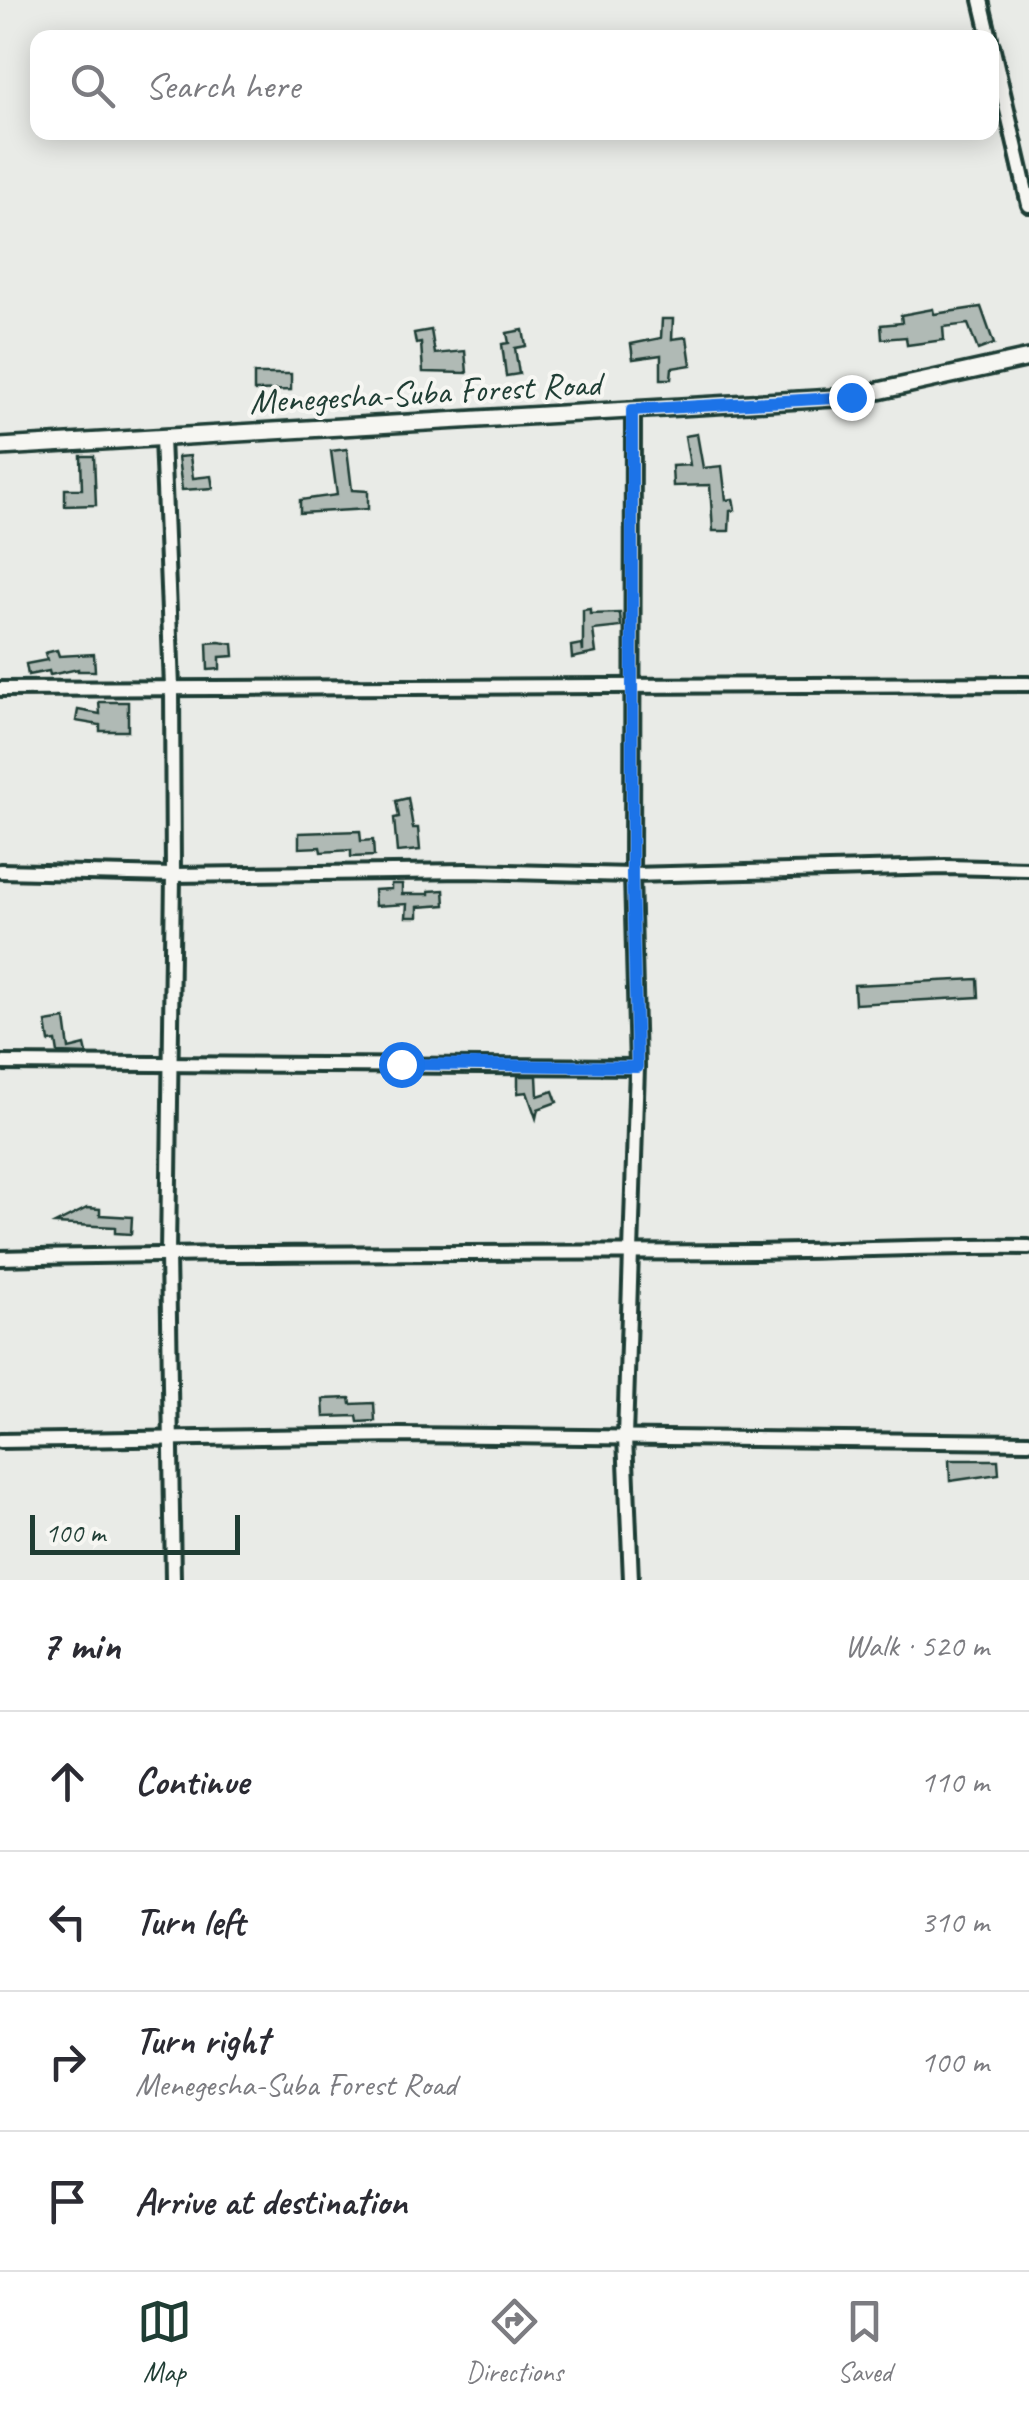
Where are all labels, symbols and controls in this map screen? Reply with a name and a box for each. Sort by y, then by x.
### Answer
search box [30,30,999,140]
icon: search [65,58,120,113]
text: Search here [145,62,300,109]
street label: Menegesha-Suba Forest Road [248,361,607,424]
route end [829,375,875,421]
route start [379,1042,425,1088]
scale bar [30,1510,240,1554]
text: 100 m [45,1515,105,1550]
text: 7 min [40,1619,120,1672]
text: Walk · 520 m [845,1625,989,1666]
icon: ahead [40,1754,95,1809]
text: Continue [135,1758,249,1805]
text: 110 m [920,1761,989,1802]
icon: left [40,1894,95,1949]
text: Turn left [135,1898,245,1945]
text: 310 m [920,1901,989,1942]
text: Turn right [135,2017,269,2064]
icon: right [40,2034,95,2089]
text: 100 m [920,2041,989,2082]
text: Menegesha-Suba Forest Road [135,2064,456,2105]
icon: arrive [40,2174,95,2229]
text: Arrive at destination [135,2178,407,2225]
tab: Map [137,2294,192,2389]
tab: Directions [466,2294,563,2389]
tab: Saved [837,2294,892,2389]

